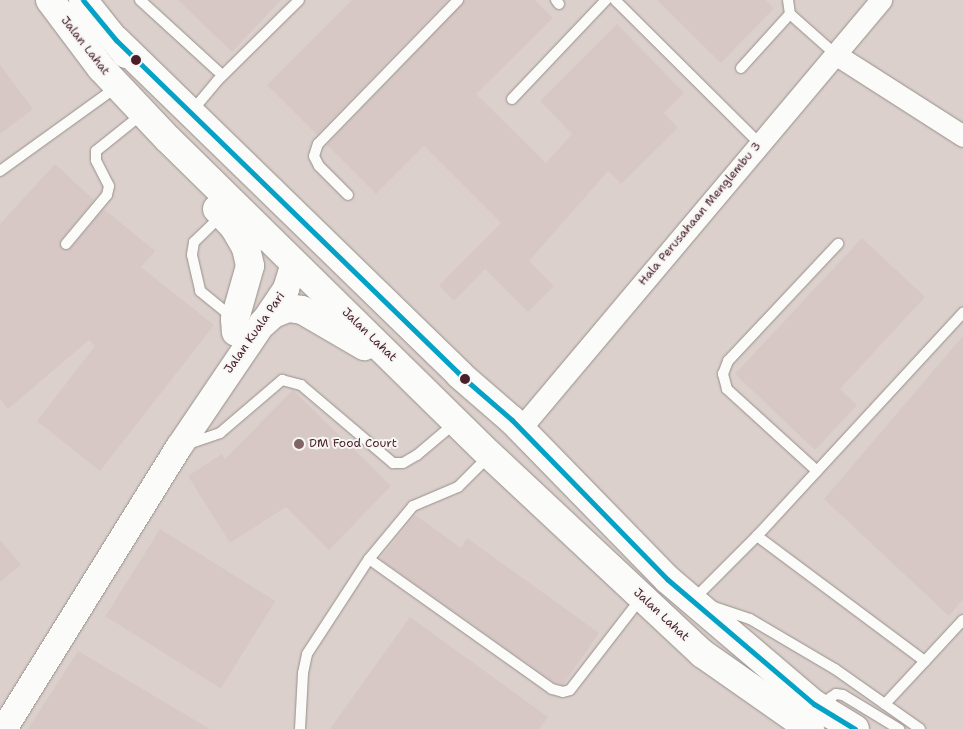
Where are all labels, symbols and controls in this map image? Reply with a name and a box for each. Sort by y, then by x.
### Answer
street label: Jalan Lahat [58,14,112,78]
unlabelled marker [131,55,141,65]
street label: Hala Perusahaan Menglembu 3 [636,139,764,289]
street label: Jalan Kuala Pari [222,290,288,376]
street label: Jalan Lahat [339,305,399,365]
unlabelled marker [460,374,470,384]
place label: DM Food Court [309,437,397,451]
marker: DM Food Court [293,438,305,450]
street label: Jalan Lahat [630,586,692,644]

